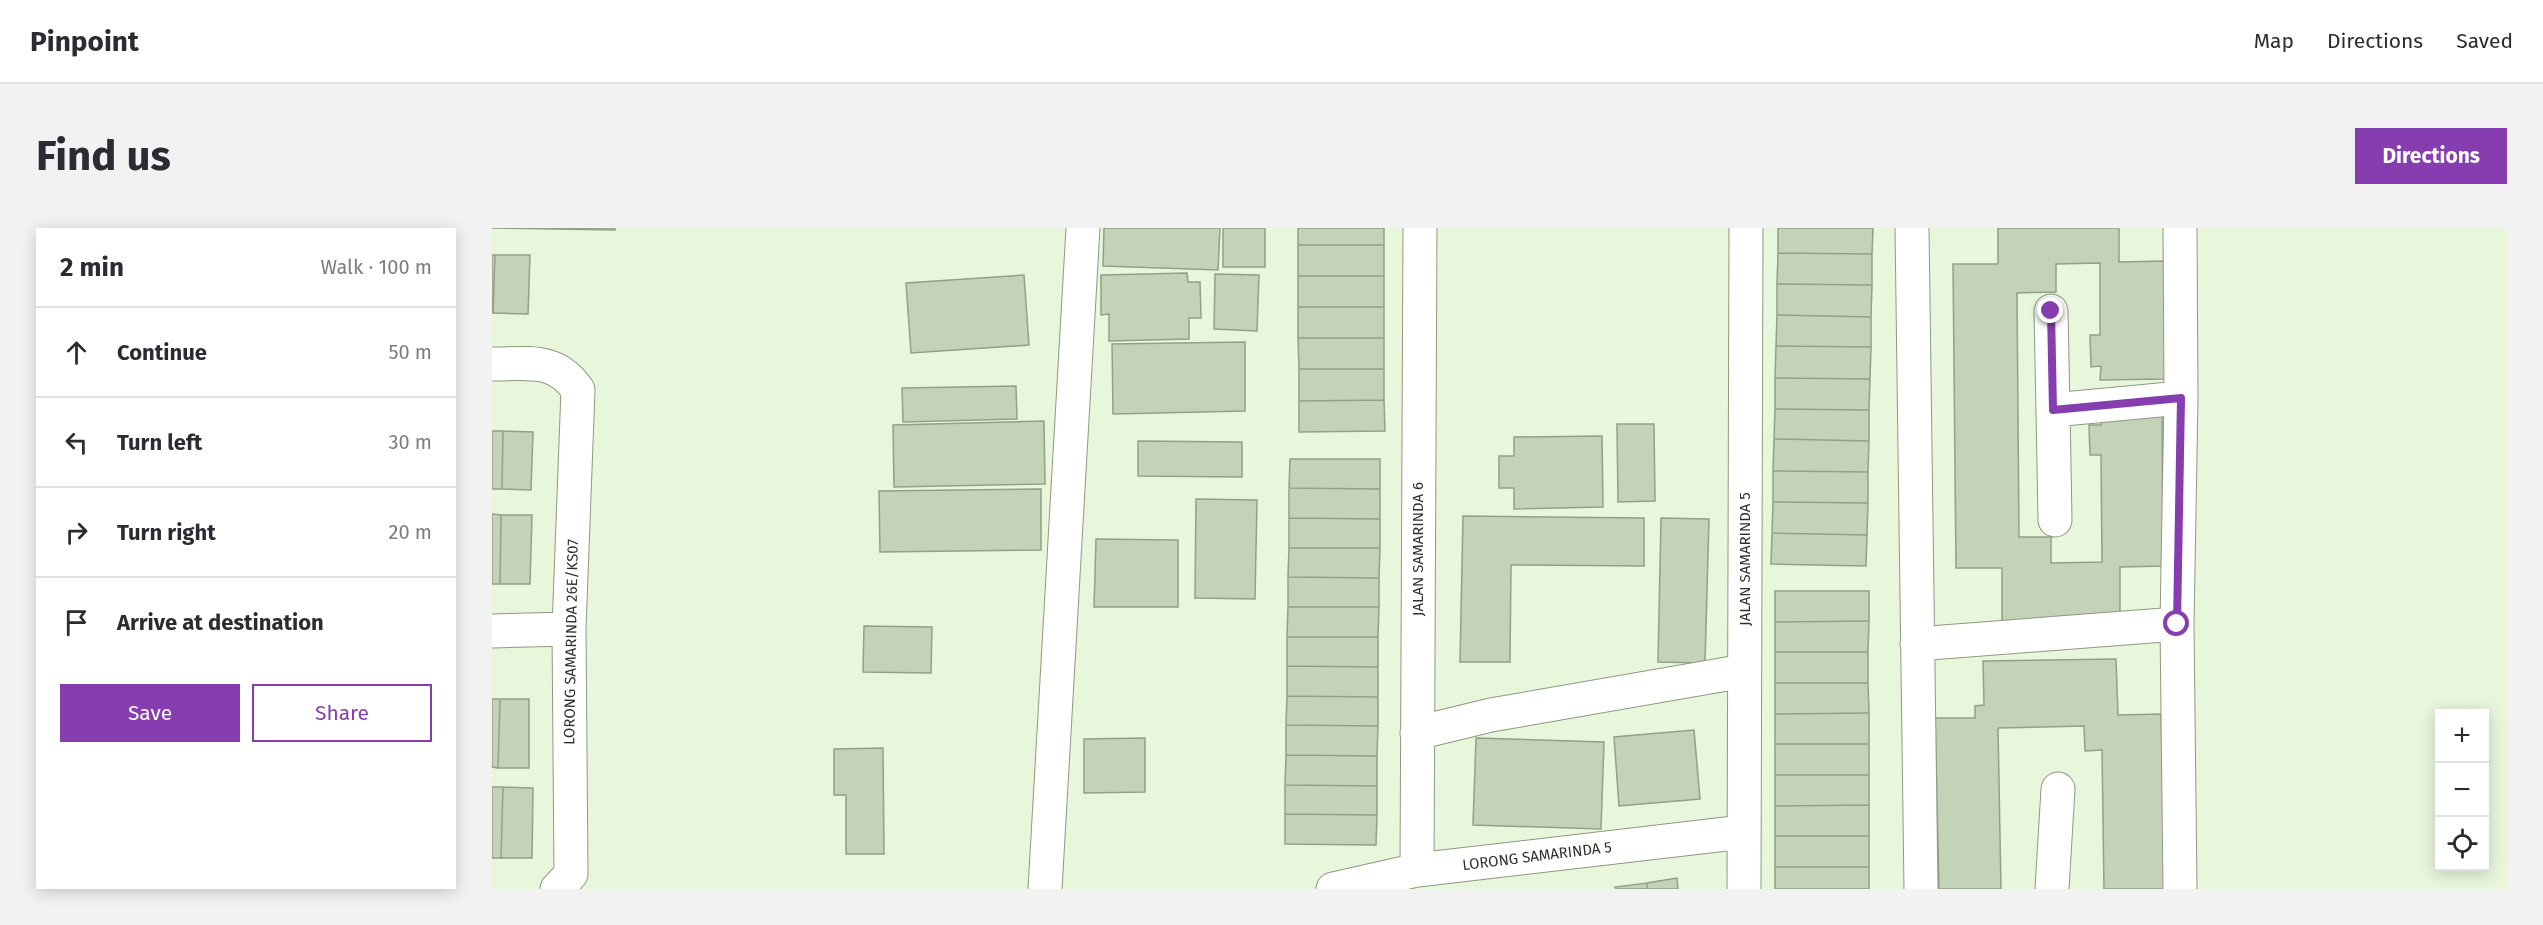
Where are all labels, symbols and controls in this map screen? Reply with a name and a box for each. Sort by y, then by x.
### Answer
text: Pinpoint [30,25,139,58]
text: Map [2254,28,2294,54]
text: Directions [2327,28,2423,54]
text: Saved [2456,28,2513,54]
button: Directions [2355,128,2507,184]
text: Find us [36,131,171,181]
text: 2 min [60,252,124,283]
text: Walk · 100 m [320,255,432,279]
route end [2037,297,2063,323]
icon: ahead [60,336,93,369]
text: Continue [117,339,207,366]
text: 50 m [388,340,432,364]
icon: left [60,426,93,459]
text: Turn left [117,429,202,456]
text: 30 m [388,430,432,454]
street label: JALAN SAMARINDA 6 [1409,482,1427,616]
street label: JALAN SAMARINDA 5 [1736,492,1754,626]
icon: right [60,516,93,549]
text: Turn right [117,519,216,546]
text: 20 m [389,520,432,544]
street label: LORONG SAMARINDA 26E/KS07 [560,539,582,745]
icon: arrive [60,606,93,639]
text: Arrive at destination [117,609,324,636]
route start [2163,610,2189,636]
button: Save [60,684,240,742]
button: Share [252,684,432,742]
map controls [2435,709,2489,871]
button: + [2435,709,2489,763]
button: − [2435,763,2489,817]
button: locate [2435,817,2489,871]
street label: LORONG SAMARINDA 5 [1461,838,1613,874]

